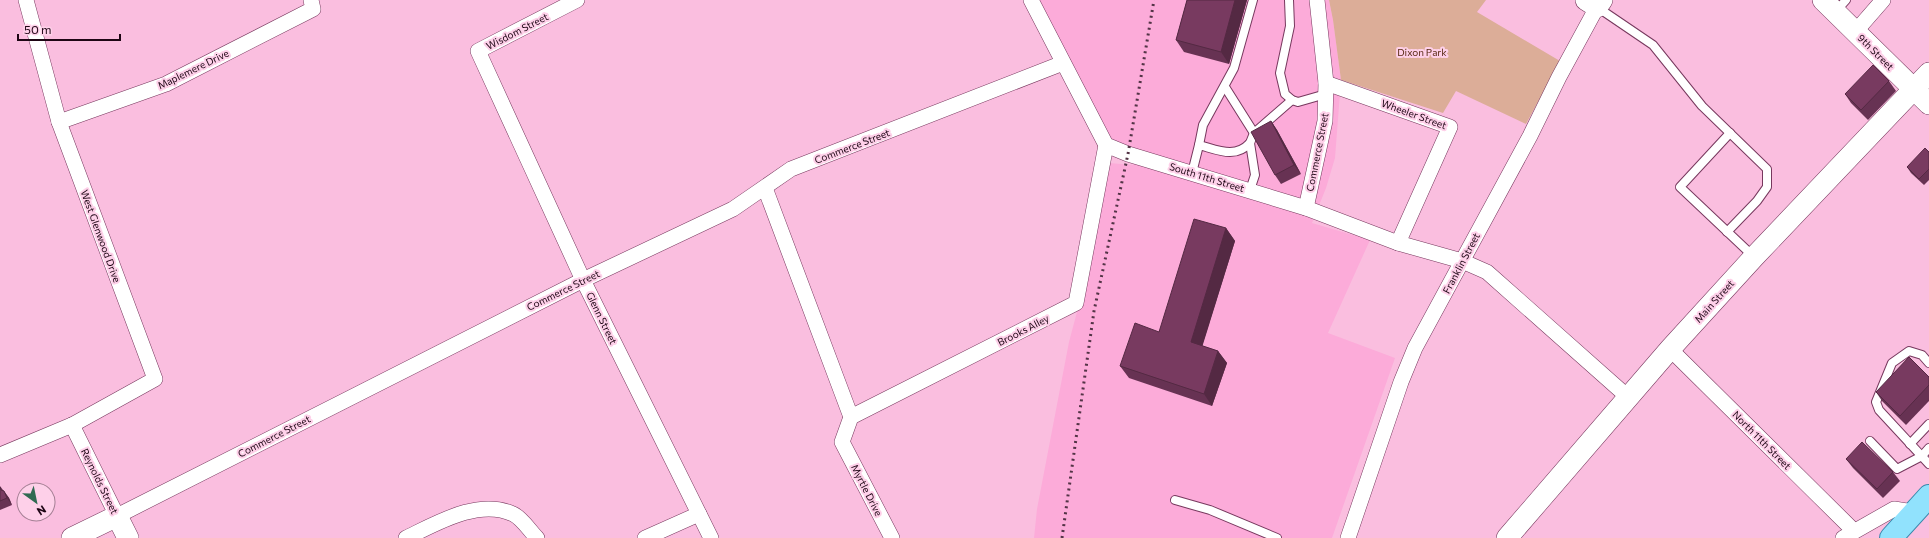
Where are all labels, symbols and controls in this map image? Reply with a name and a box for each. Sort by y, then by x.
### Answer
street label: Wisdom Street [484,10,550,52]
scale bar [18,16,120,42]
text: 50 m [24,22,52,36]
street label: 9th Street [1855,31,1897,73]
park label: Dixon Park [1397,46,1447,58]
street label: Maplemere Drive [155,47,231,91]
street label: Wheeler Street [1380,97,1448,131]
street label: Commerce Street [1303,112,1331,192]
street label: Commerce Street [813,126,891,166]
street label: South 11th Street [1168,160,1246,194]
street label: West Glenwood Drive [79,188,123,284]
street label: Franklin Street [1440,231,1482,295]
street label: Commerce Street [525,267,601,313]
street label: Main Street [1692,277,1736,325]
street label: Glenn Street [584,290,620,346]
street label: Brooks Alley [995,312,1051,348]
street label: North 11th Street [1730,408,1794,472]
street label: Commerce Street [236,413,312,459]
street label: Reynolds Street [79,446,121,516]
street label: Myrtle Drive [849,462,885,518]
north arrow [16,482,56,522]
text: N [35,503,49,519]

